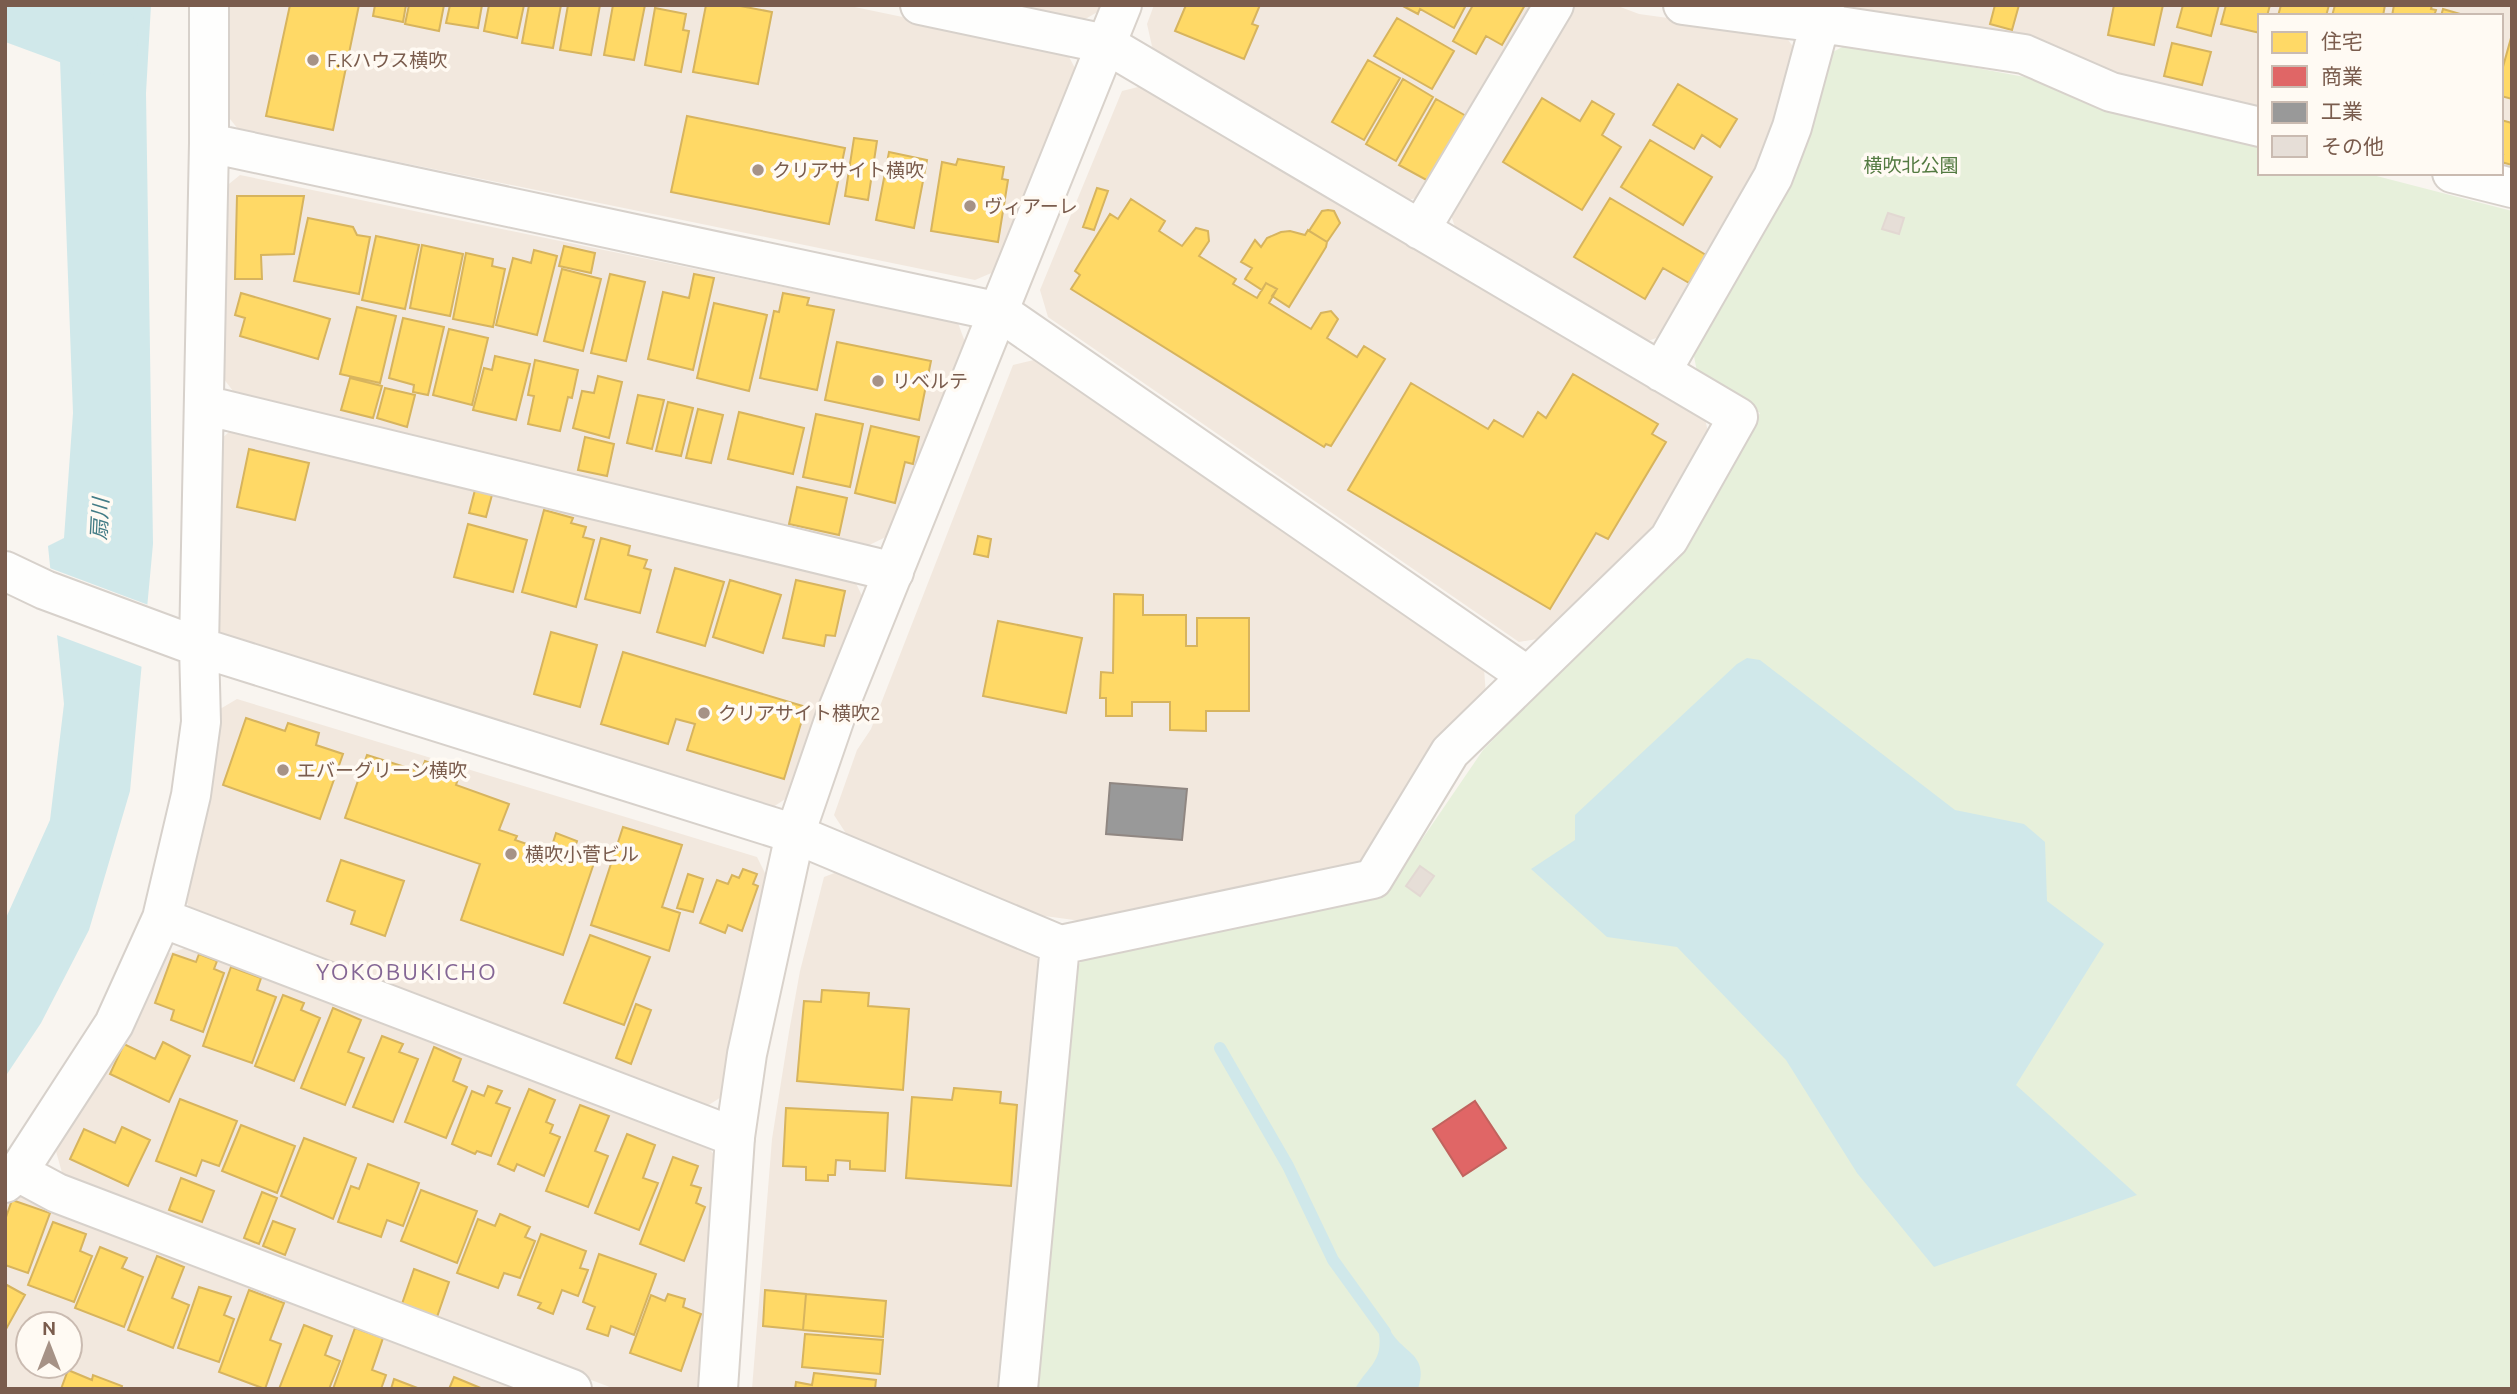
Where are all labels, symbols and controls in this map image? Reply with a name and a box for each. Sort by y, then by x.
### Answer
legend [2258,14,2503,175]
text: 住宅 [2321,29,2363,53]
place label: F.Kハウス横吹 [327,49,447,71]
marker: F.Kハウス横吹 [305,52,321,68]
text: 商業 [2321,64,2363,88]
text: 工業 [2321,99,2363,123]
text: その他 [2321,134,2384,158]
park label: 横吹北公園 [1863,154,1959,176]
place label: クリアサイト横吹 [772,159,924,181]
marker: クリアサイト横吹 [750,162,766,178]
place label: ヴィアーレ [984,195,1078,217]
marker: ヴィアーレ [962,198,978,214]
place label: リベルテ [892,370,968,392]
marker: リベルテ [870,373,886,389]
water label: 扇川 [86,495,112,541]
place label: クリアサイト横吹2 [718,702,881,724]
marker: クリアサイト横吹2 [696,705,712,721]
place label: エバーグリーン横吹 [297,759,467,781]
marker: エバーグリーン横吹 [275,762,291,778]
place label: 横吹小菅ビル [525,843,639,865]
marker: 横吹小菅ビル [503,846,519,862]
district label: YOKOBUKICHO [316,959,498,984]
north arrow [14,1310,84,1380]
text: N [42,1317,56,1339]

